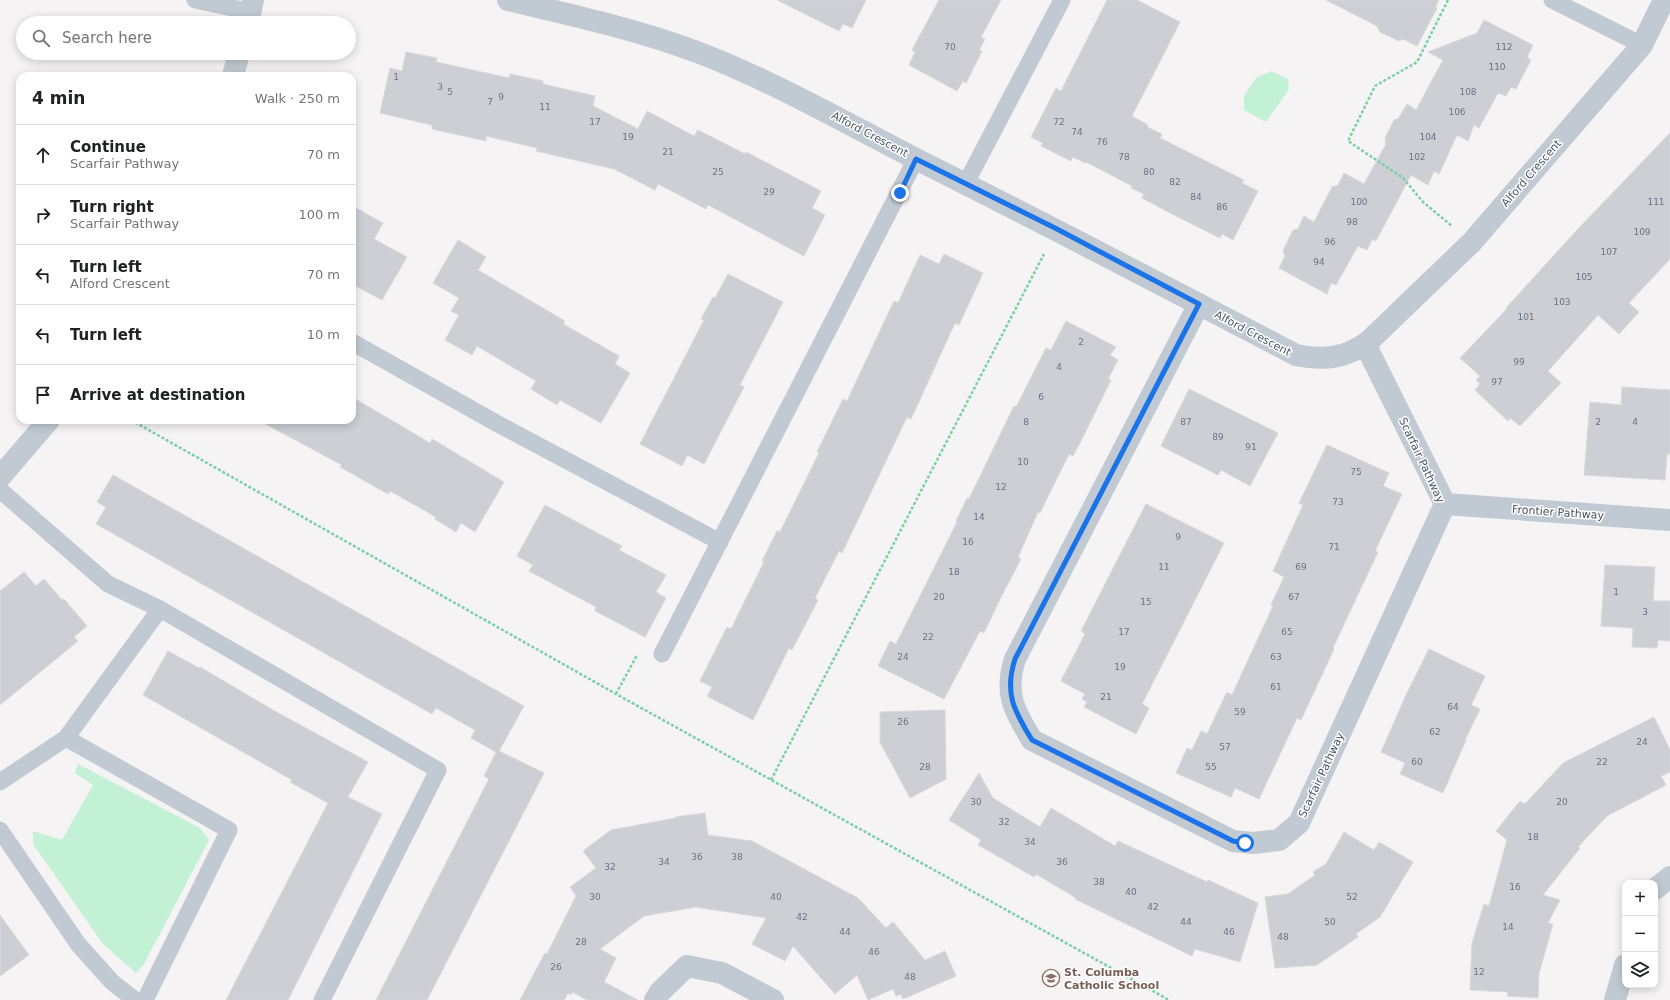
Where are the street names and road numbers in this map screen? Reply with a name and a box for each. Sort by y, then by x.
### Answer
street label: Alford Crescent [829,109,911,160]
street label: Alford Crescent [1499,137,1564,210]
street label: Alford Crescent [1212,308,1294,359]
street label: Scarfair Pathway [1396,416,1447,505]
street label: Frontier Pathway [1512,503,1605,522]
street label: Scarfair Pathway [1296,730,1347,820]

